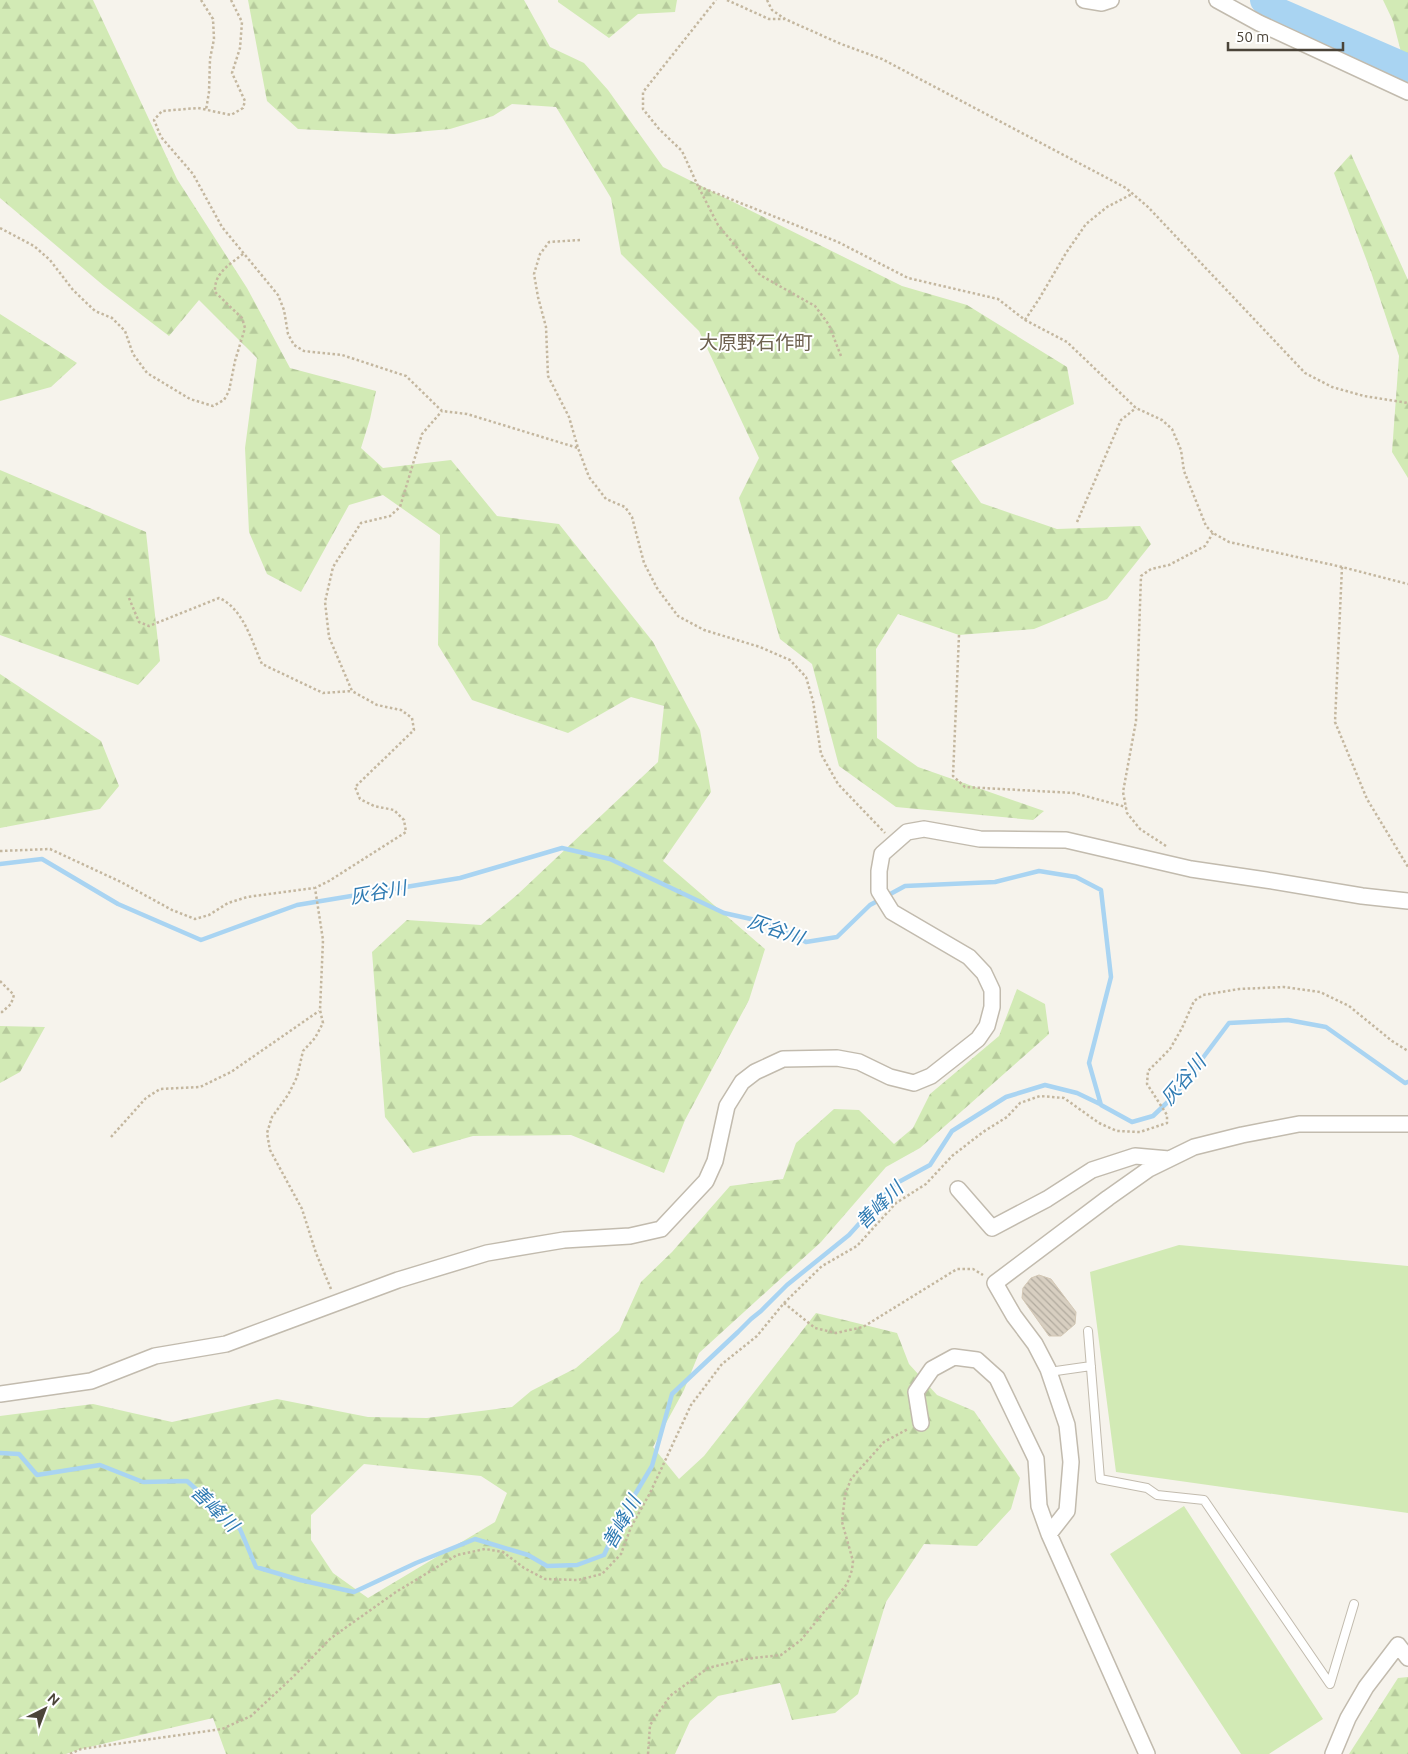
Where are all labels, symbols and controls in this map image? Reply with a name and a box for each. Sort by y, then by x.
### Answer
scale bar [1228,20,1343,52]
text: 50 m [1236,28,1269,45]
district label: 大原野石作町 [699,331,813,353]
water label: 灰谷川 [348,876,410,908]
water label: 灰谷川 [745,909,808,949]
water label: 灰谷川 [1156,1050,1211,1109]
water label: 善峰川 [851,1176,908,1233]
water label: 善峰川 [187,1480,245,1537]
water label: 善峰川 [598,1490,645,1552]
north arrow [20,1684,70,1734]
text: N [44,1690,63,1709]

